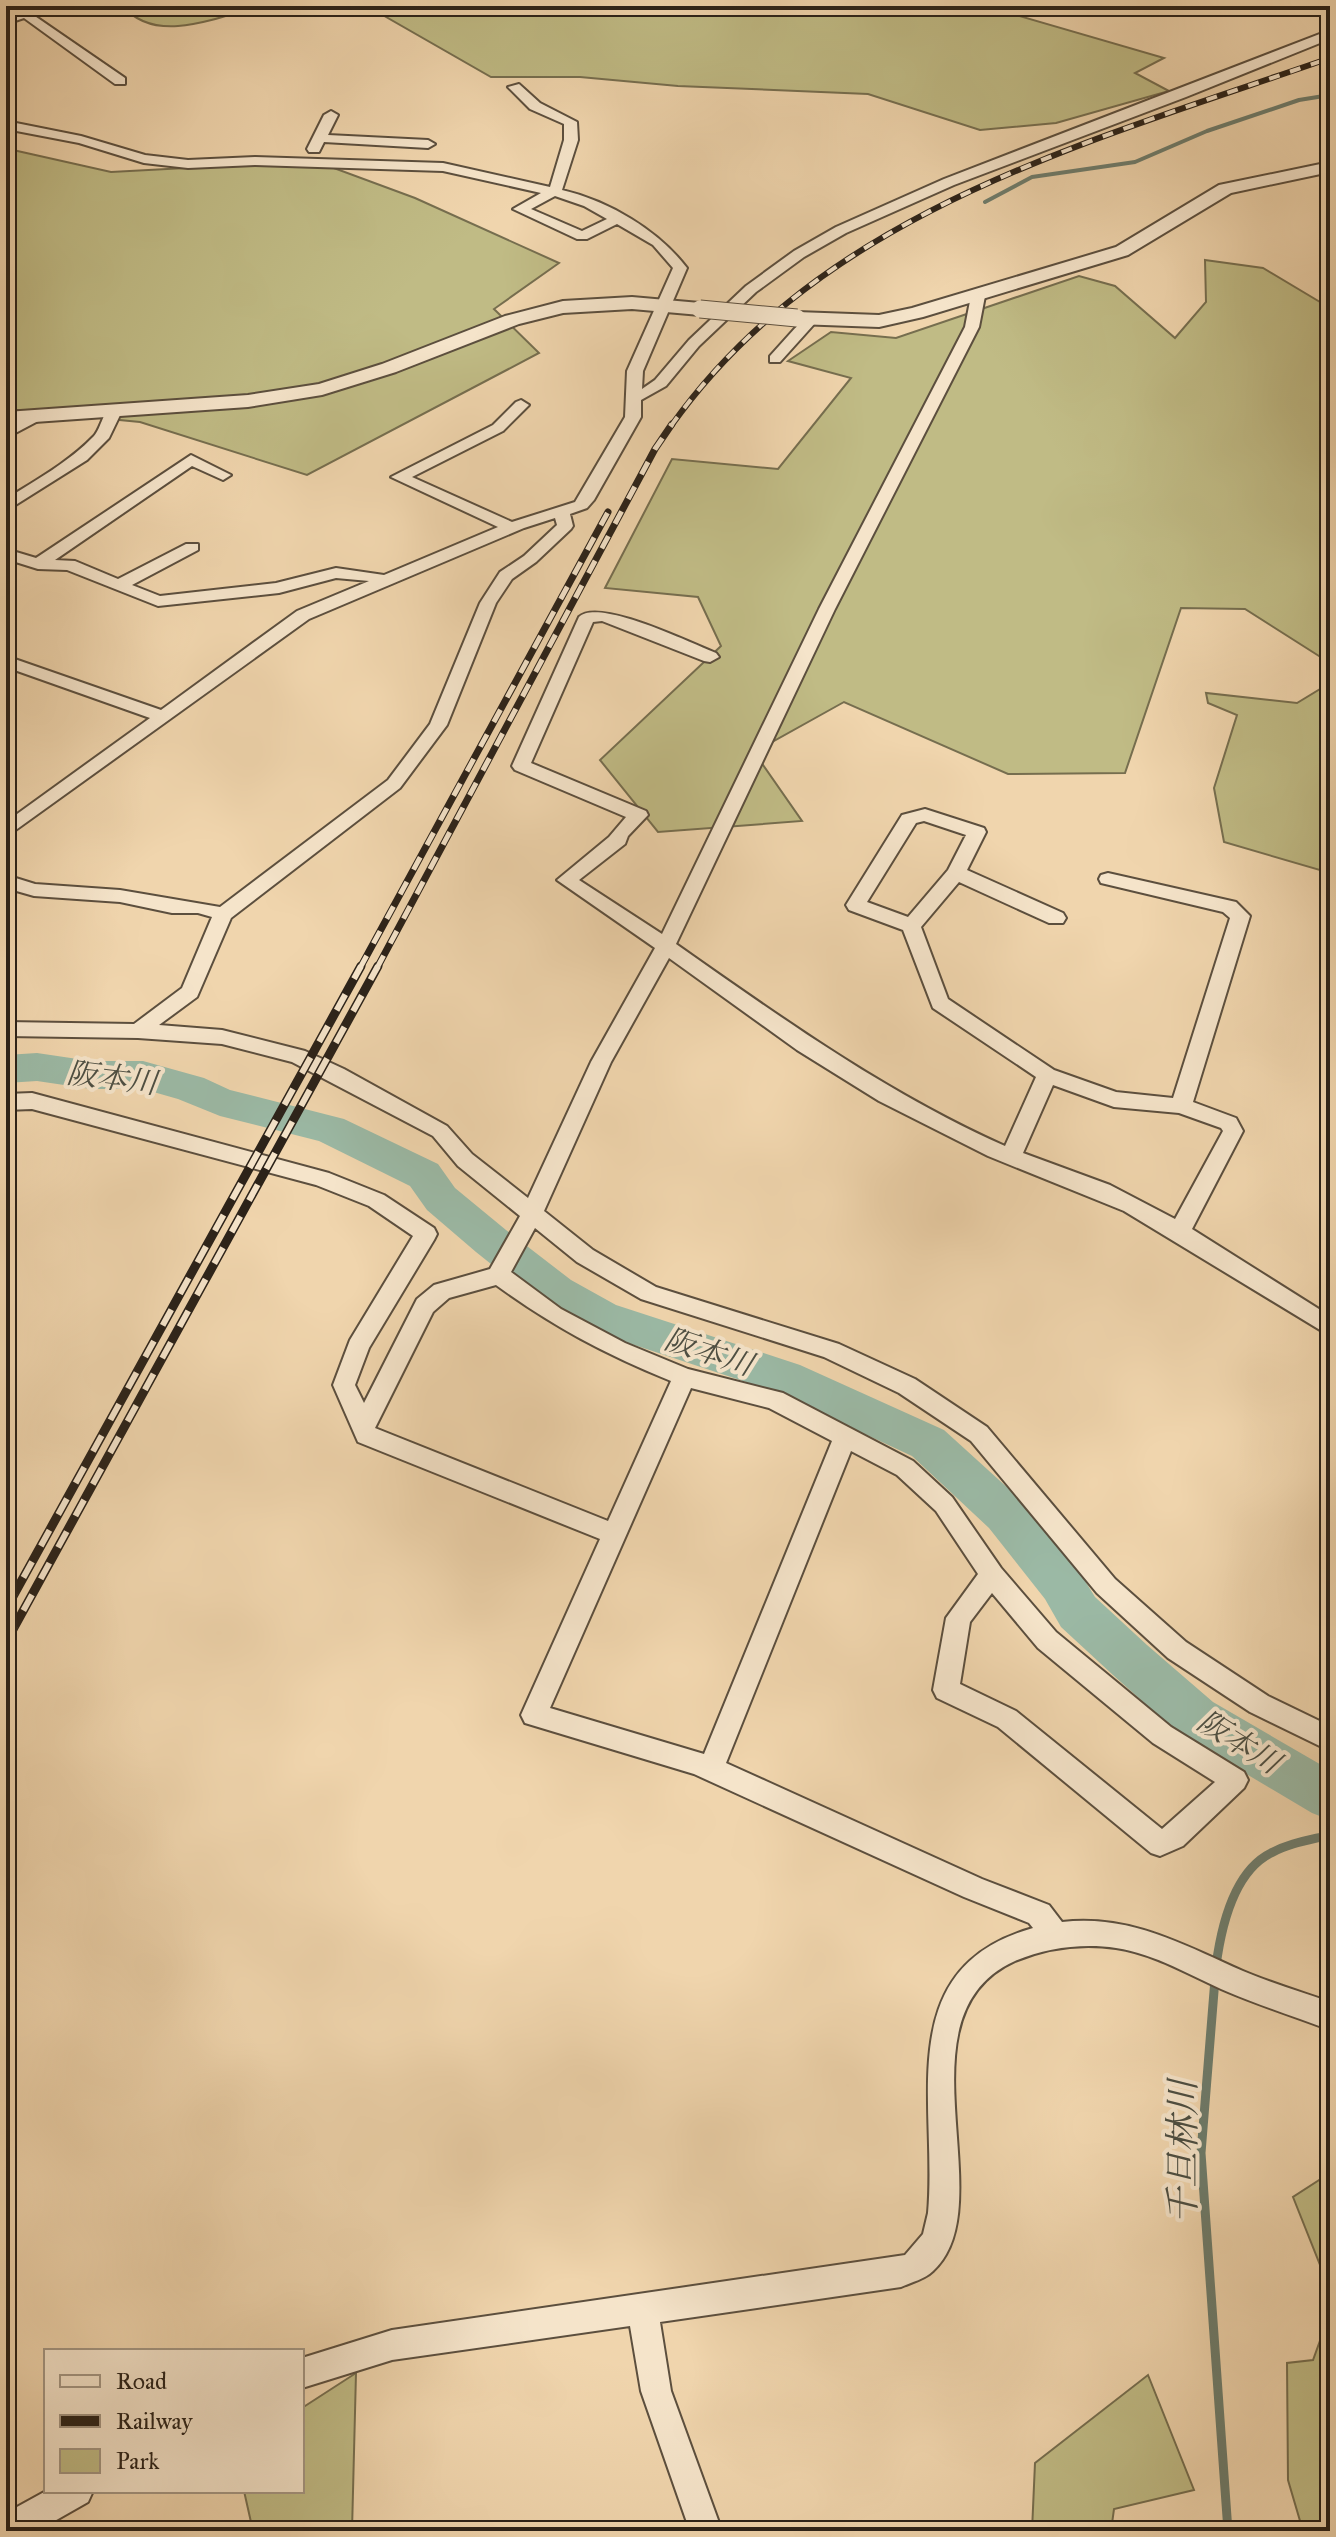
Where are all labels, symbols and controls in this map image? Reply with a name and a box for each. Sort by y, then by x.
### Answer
water label: 阪本川 [65,1055,162,1102]
water label: 阪本川 [661,1321,760,1384]
water label: 阪本川 [1191,1703,1289,1783]
water label: 千旦林川 [1161,2076,1205,2224]
legend [44,2349,304,2493]
text: Road [116,2366,167,2396]
text: Railway [116,2406,193,2436]
text: Park [116,2446,160,2476]

